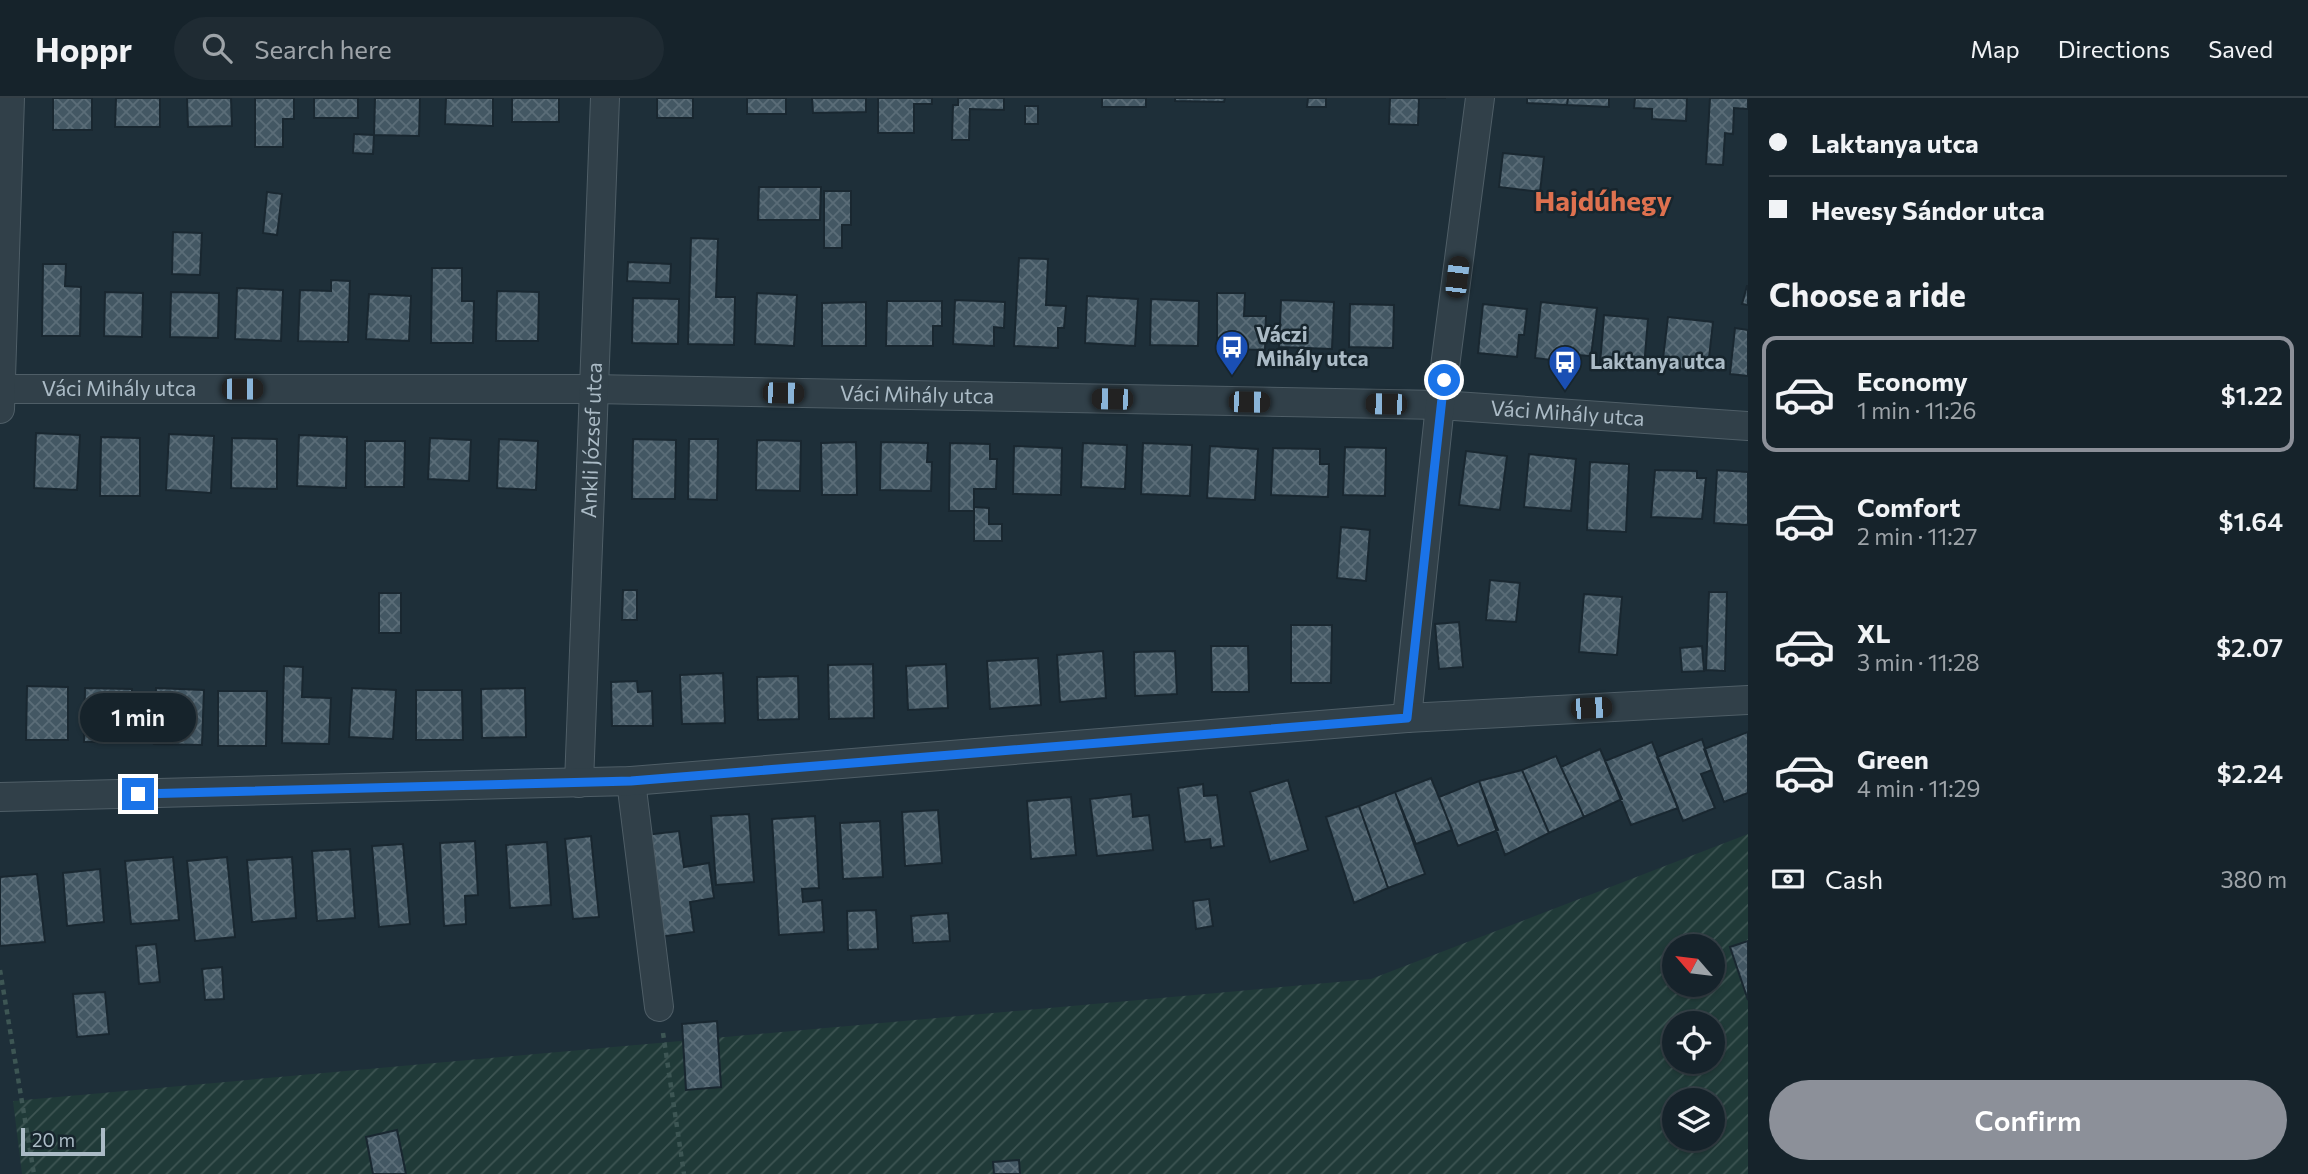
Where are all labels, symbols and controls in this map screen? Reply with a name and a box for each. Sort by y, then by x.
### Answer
search box [174,17,664,80]
text: Hoppr [35,28,132,69]
icon: search [198,29,236,67]
text: Search here [254,33,392,64]
text: Map [1970,34,2020,63]
text: Directions [2058,34,2170,63]
text: Saved [2208,34,2273,63]
text: Laktanya utca [1811,127,1979,158]
district label: Hajdúhegy [1534,183,1672,217]
text: Hevesy Sándor utca [1811,194,2045,225]
car [1445,255,1470,299]
text: Choose a ride [1769,274,1966,314]
place label: Váczi Mihály utca [1256,321,1368,370]
bus stop icon: Váczi Mihály utca [1213,328,1251,377]
bus stop icon: Laktanya utca [1546,343,1584,392]
place label: Laktanya utca [1590,348,1726,373]
street label: Ankli József utca [575,362,606,519]
icon: car [1773,363,1836,426]
route start [1428,364,1460,396]
text: Economy [1857,365,1968,396]
street label: Váci Mihály utca [42,375,196,400]
car [222,379,264,400]
text: $1.22 [2221,379,2283,410]
street label: Váci Mihály utca [840,380,994,408]
car [762,382,805,404]
car [1091,388,1134,410]
car [1228,391,1271,413]
car [1365,393,1408,415]
street label: Váci Mihály utca [1490,394,1645,430]
text: 1 min · 11:26 [1857,396,1976,424]
icon: car [1773,489,1836,552]
text: Comfort [1857,491,1960,522]
text: $1.64 [2219,505,2283,536]
text: 2 min · 11:27 [1857,522,1977,550]
icon: car [1773,615,1836,678]
text: XL [1857,617,1891,648]
text: $2.07 [2216,631,2283,662]
text: 3 min · 11:28 [1857,648,1980,676]
callout: 1 min [80,692,196,742]
car [1570,696,1613,720]
text: 1 min [111,703,165,731]
icon: car [1773,741,1836,804]
text: Green [1857,743,1929,774]
text: $2.24 [2217,757,2283,788]
text: 4 min · 11:29 [1857,774,1980,802]
route end [122,778,154,810]
icon: cash [1769,860,1807,898]
text: Cash [1825,863,1883,894]
text: 380 m [2220,865,2287,893]
north arrow [1662,934,1726,998]
map controls [1662,934,1725,1151]
button: locate [1662,1011,1725,1074]
button: Confirm [1769,1080,2287,1160]
button: layers [1662,1088,1725,1151]
scale bar [21,1125,105,1157]
text: 20 m [32,1128,75,1151]

